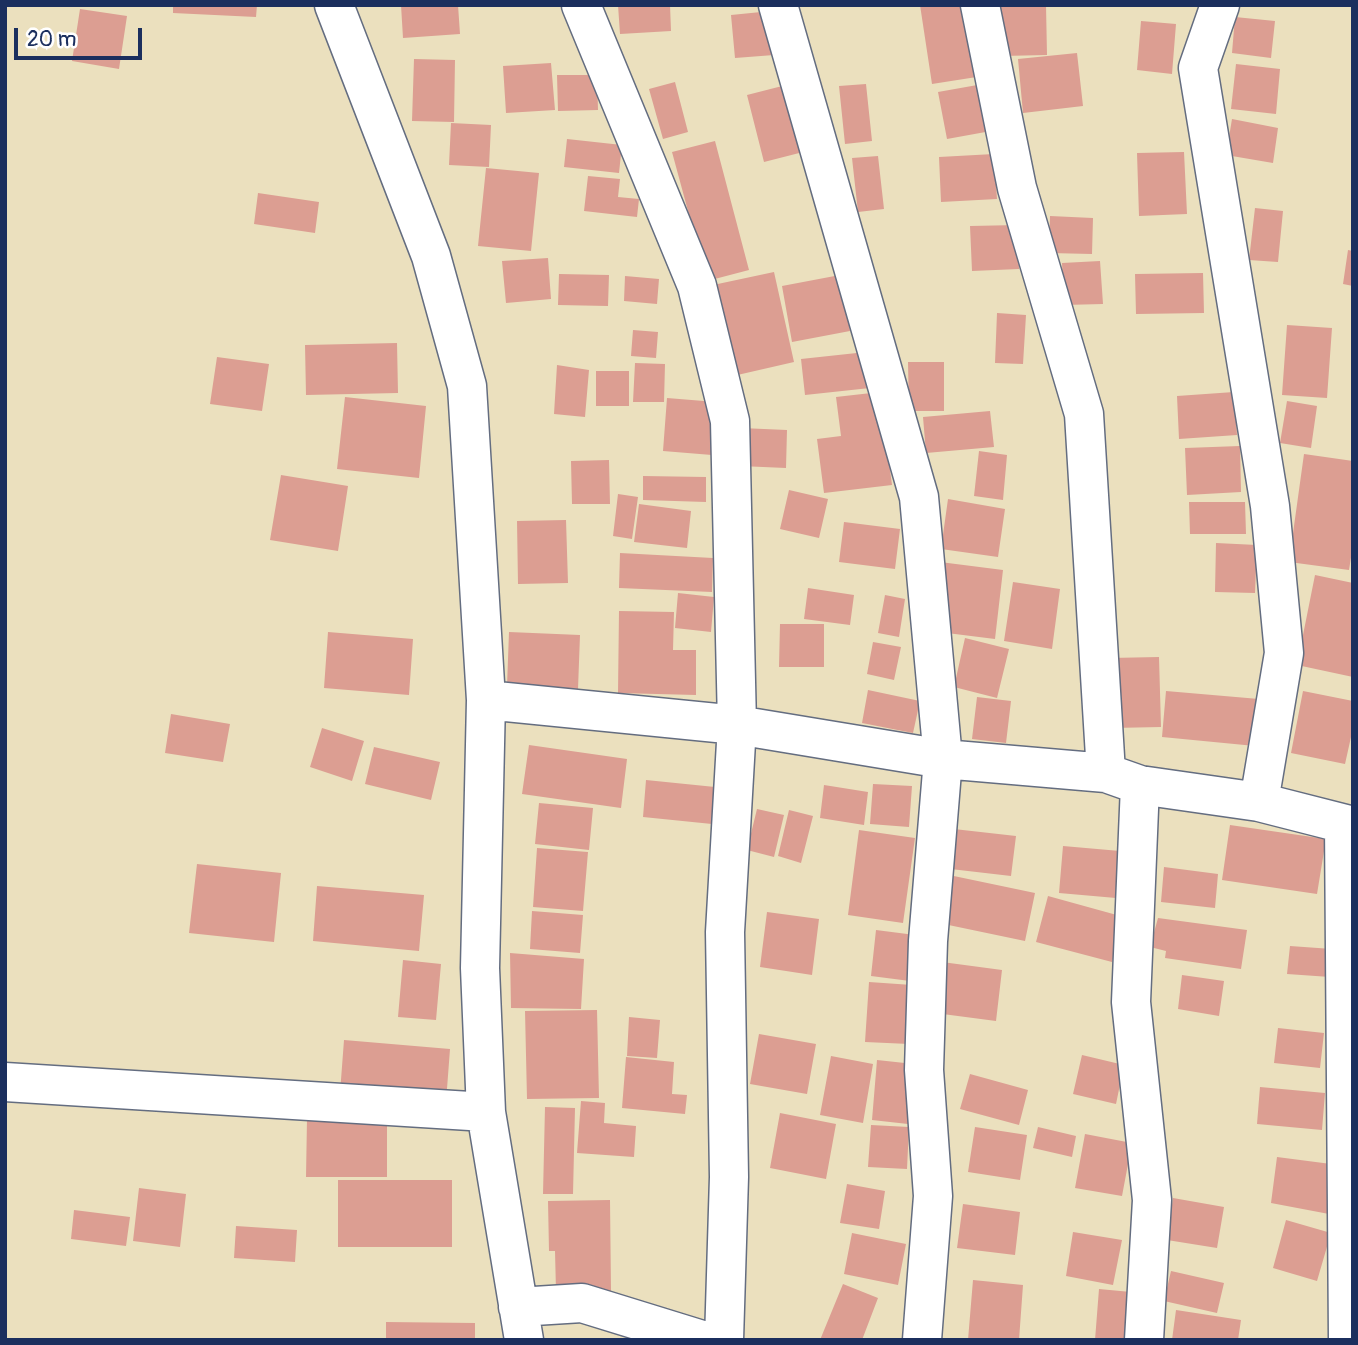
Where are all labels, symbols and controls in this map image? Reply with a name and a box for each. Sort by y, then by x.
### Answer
scale bar [18,14,145,58]
text: 20 m [27,26,76,53]

